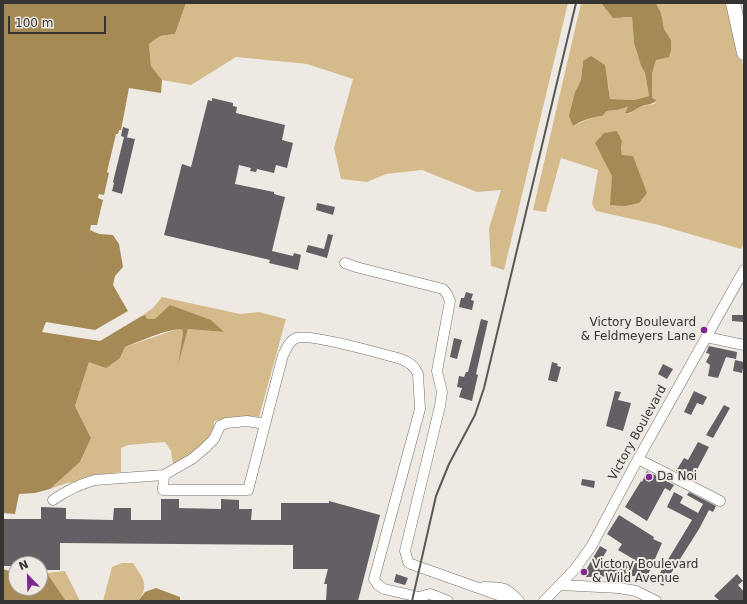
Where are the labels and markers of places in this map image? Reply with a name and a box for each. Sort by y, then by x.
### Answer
place label: Victory Boulevard & Feldmeyers Lane [581,316,696,344]
marker: Victory Boulevard & Feldmeyers Lane [699,325,709,335]
place label: Da Noi [657,470,697,484]
marker: Da Noi [644,472,654,482]
place label: Victory Boulevard & Wild Avenue [592,558,698,586]
marker: Victory Boulevard & Wild Avenue [579,567,589,577]

